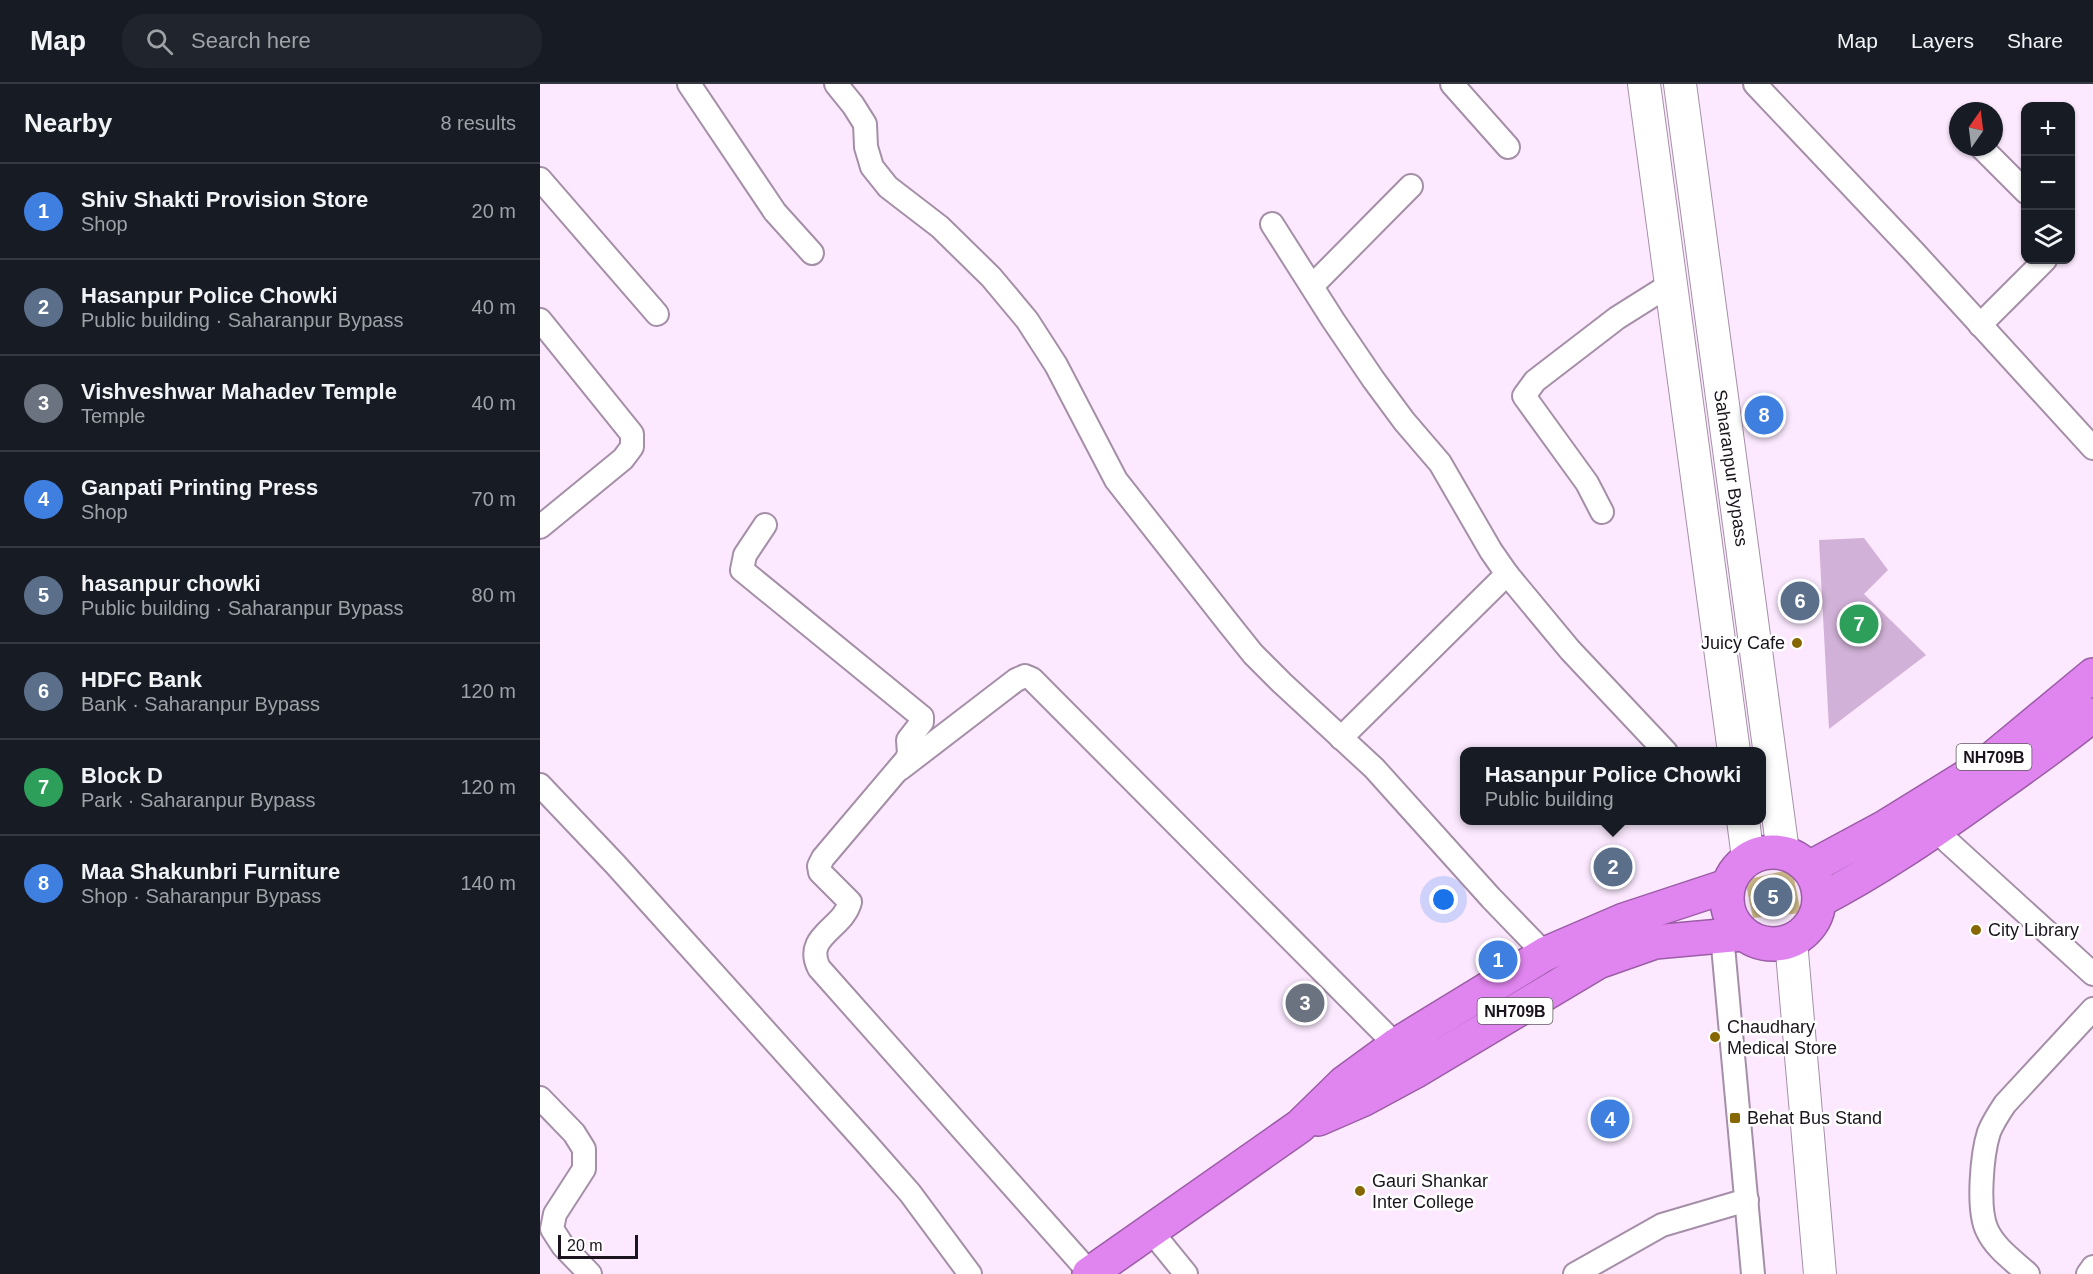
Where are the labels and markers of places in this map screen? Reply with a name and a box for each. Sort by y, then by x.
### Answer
pin: 8 [1744,392,1784,438]
pin: 6 [1780,578,1820,624]
pin: 7 [1840,602,1878,646]
place label: Juicy Cafe [1701,633,1785,653]
marker: Juicy Cafe [1790,636,1804,650]
pin: 2 [1594,844,1632,890]
pin: 5 [1754,874,1792,920]
place label: City Library [1988,920,2079,940]
marker: City Library [1969,923,1983,937]
pin: 1 [1478,938,1518,982]
pin: 3 [1286,980,1324,1026]
place label: Chaudhary Medical Store [1727,1017,1837,1058]
marker: Chaudhary Medical Store [1708,1030,1722,1044]
pin: 4 [1590,1096,1630,1142]
place label: Behat Bus Stand [1747,1108,1882,1128]
marker: Behat Bus Stand [1728,1111,1742,1125]
place label: Gauri Shankar Inter College [1372,1171,1488,1212]
marker: Gauri Shankar Inter College [1353,1184,1367,1198]

